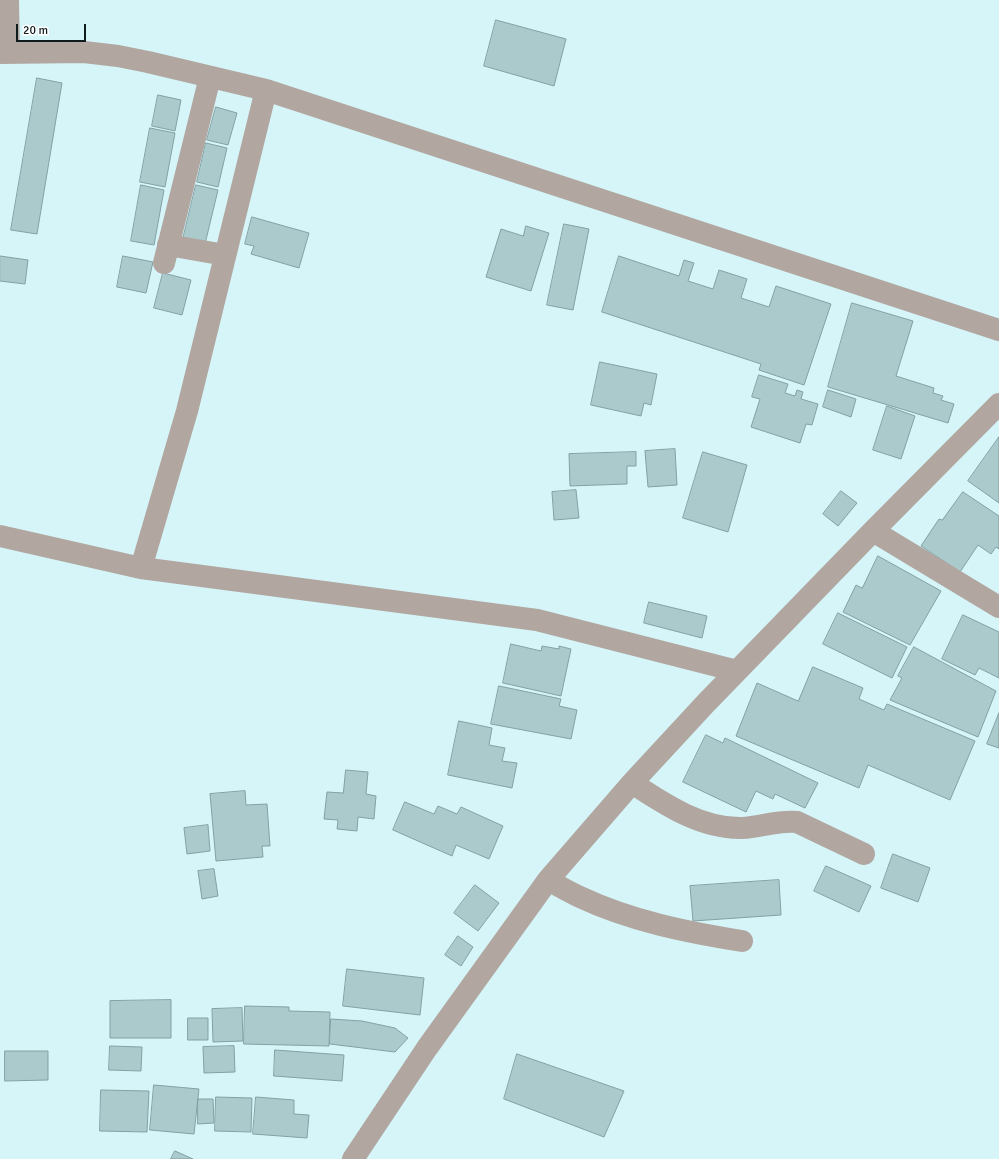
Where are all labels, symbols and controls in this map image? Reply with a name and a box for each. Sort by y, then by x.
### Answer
scale bar [18,16,88,42]
text: 20 m [23,23,48,38]

